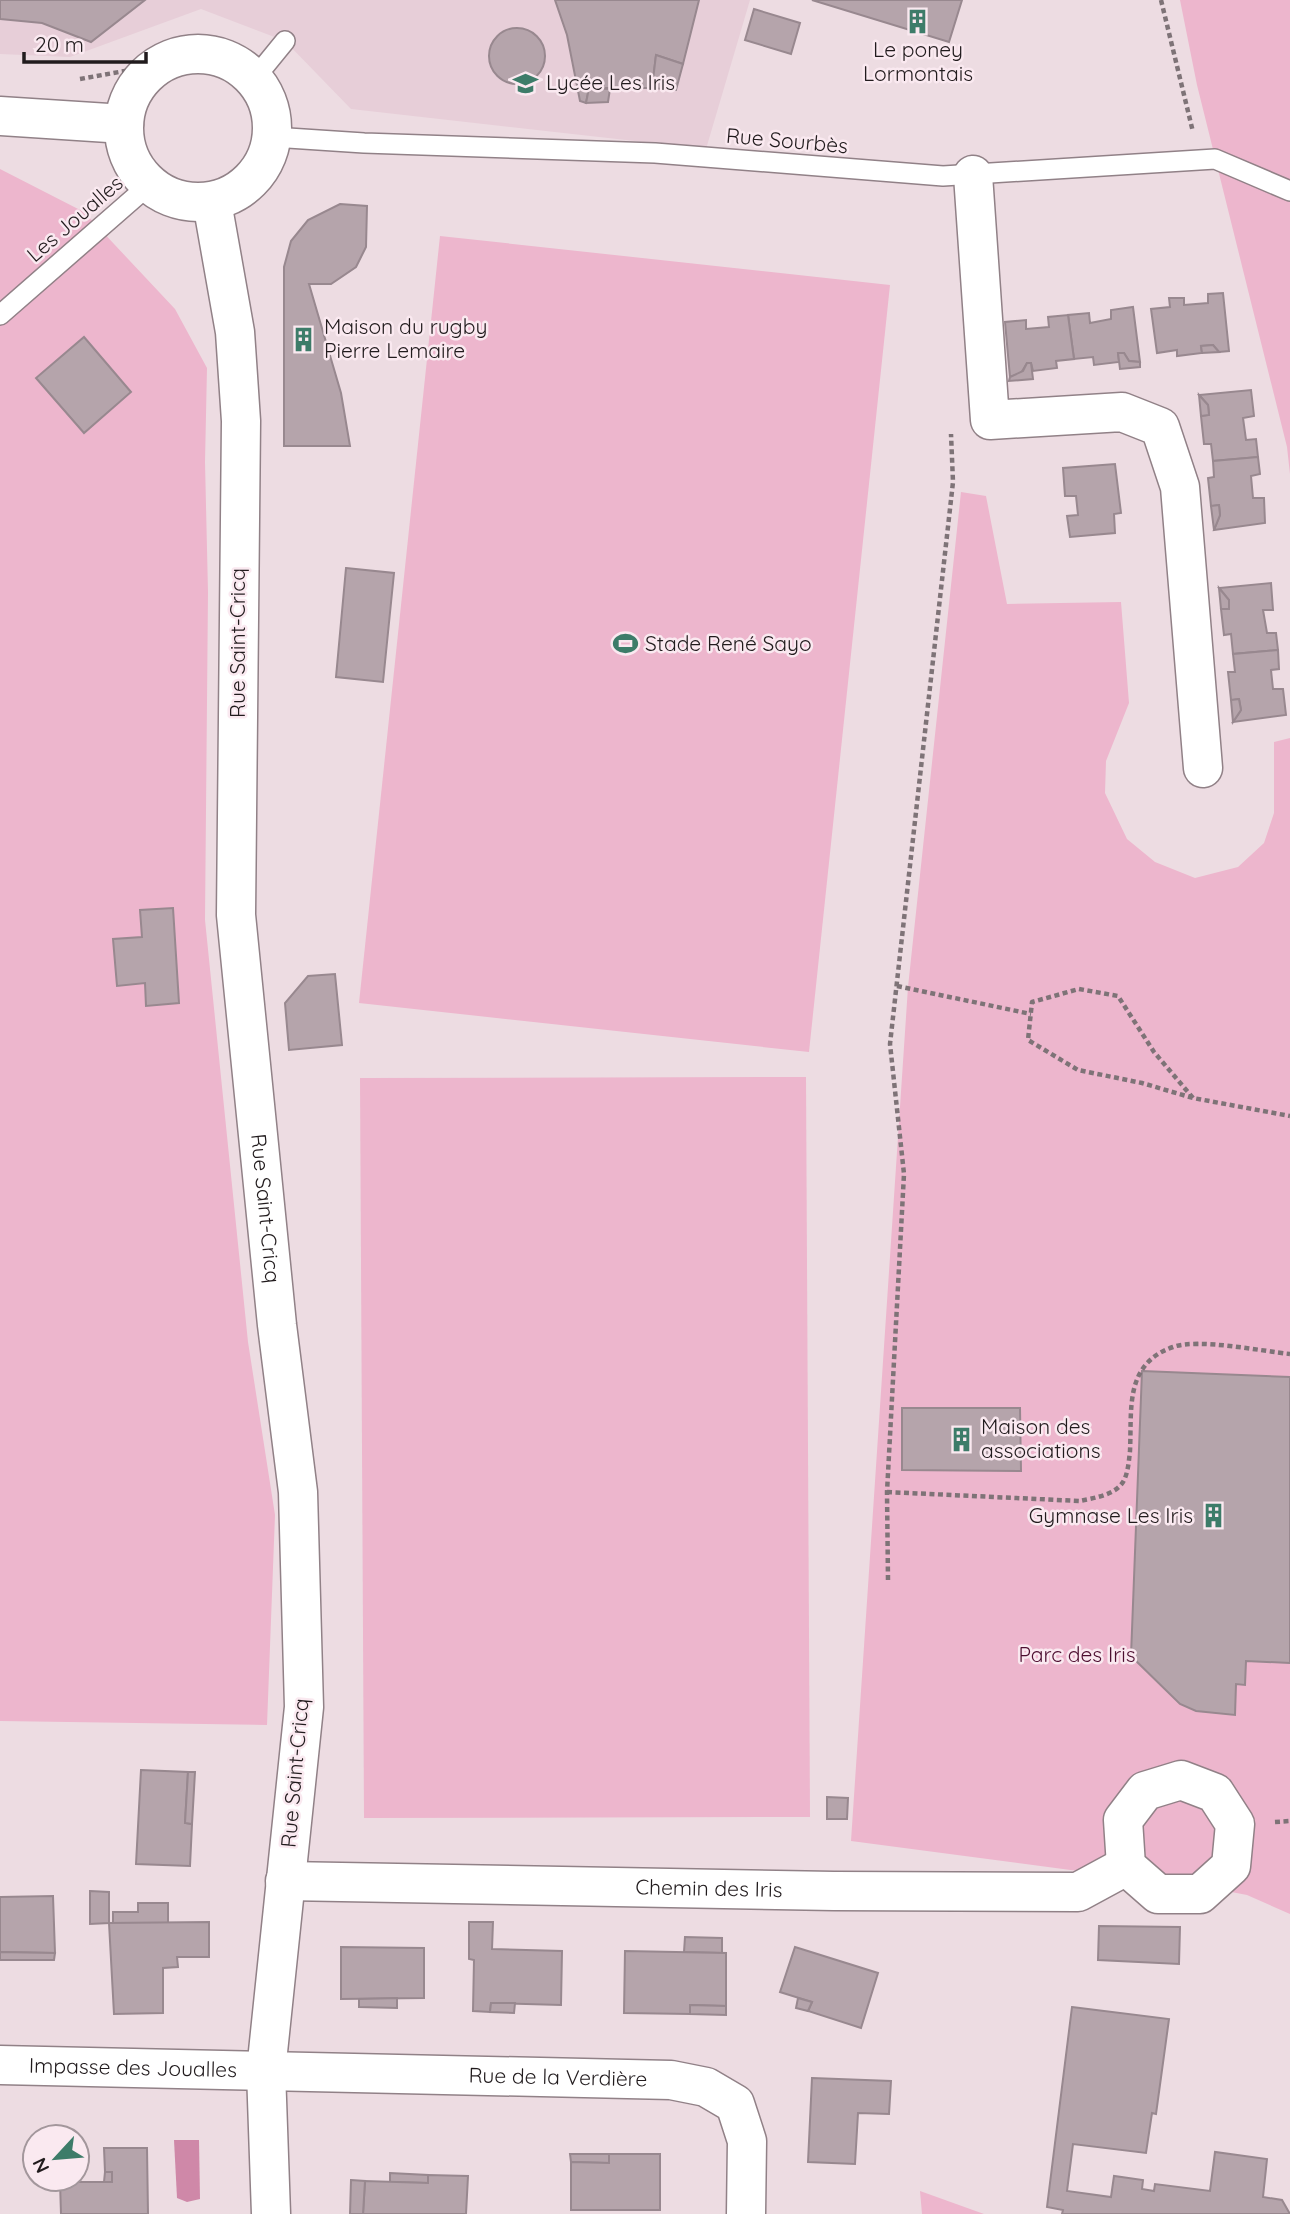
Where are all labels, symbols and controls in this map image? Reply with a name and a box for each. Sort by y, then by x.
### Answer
building icon: Le poney Lormontais [904,7,932,35]
scale bar [24,21,147,65]
text: 20 m [35,31,84,57]
place label: Le poney Lormontais [863,36,973,86]
school or university icon: Lycée Les Iris [512,69,540,97]
place label: Lycée Les Iris [546,69,675,95]
street label: Rue Sourbès [725,122,849,158]
street label: Les Joualles [21,169,128,267]
place label: Maison du rugby Pierre Lemaire [324,313,487,363]
building icon: Maison du rugby Pierre Lemaire [290,325,318,353]
street label: Rue Saint-Cricq [224,568,250,718]
sports icon: Stade René Sayo [611,630,639,658]
place label: Stade René Sayo [645,630,812,656]
street label: Rue Saint-Cricq [246,1132,287,1284]
place label: Maison des associations [981,1413,1101,1463]
building icon: Maison des associations [947,1425,975,1453]
place label: Gymnase Les Iris [1029,1502,1193,1528]
building icon: Gymnase Les Iris [1199,1502,1227,1530]
park label: Parc des Iris [1018,1641,1136,1667]
street label: Rue Saint-Cricq [275,1697,313,1849]
street label: Chemin des Iris [635,1873,783,1902]
street label: Impasse des Joualles [29,2052,237,2082]
street label: Rue de la Verdière [468,2061,647,2091]
north arrow [21,2123,91,2193]
text: N [27,2154,55,2177]

